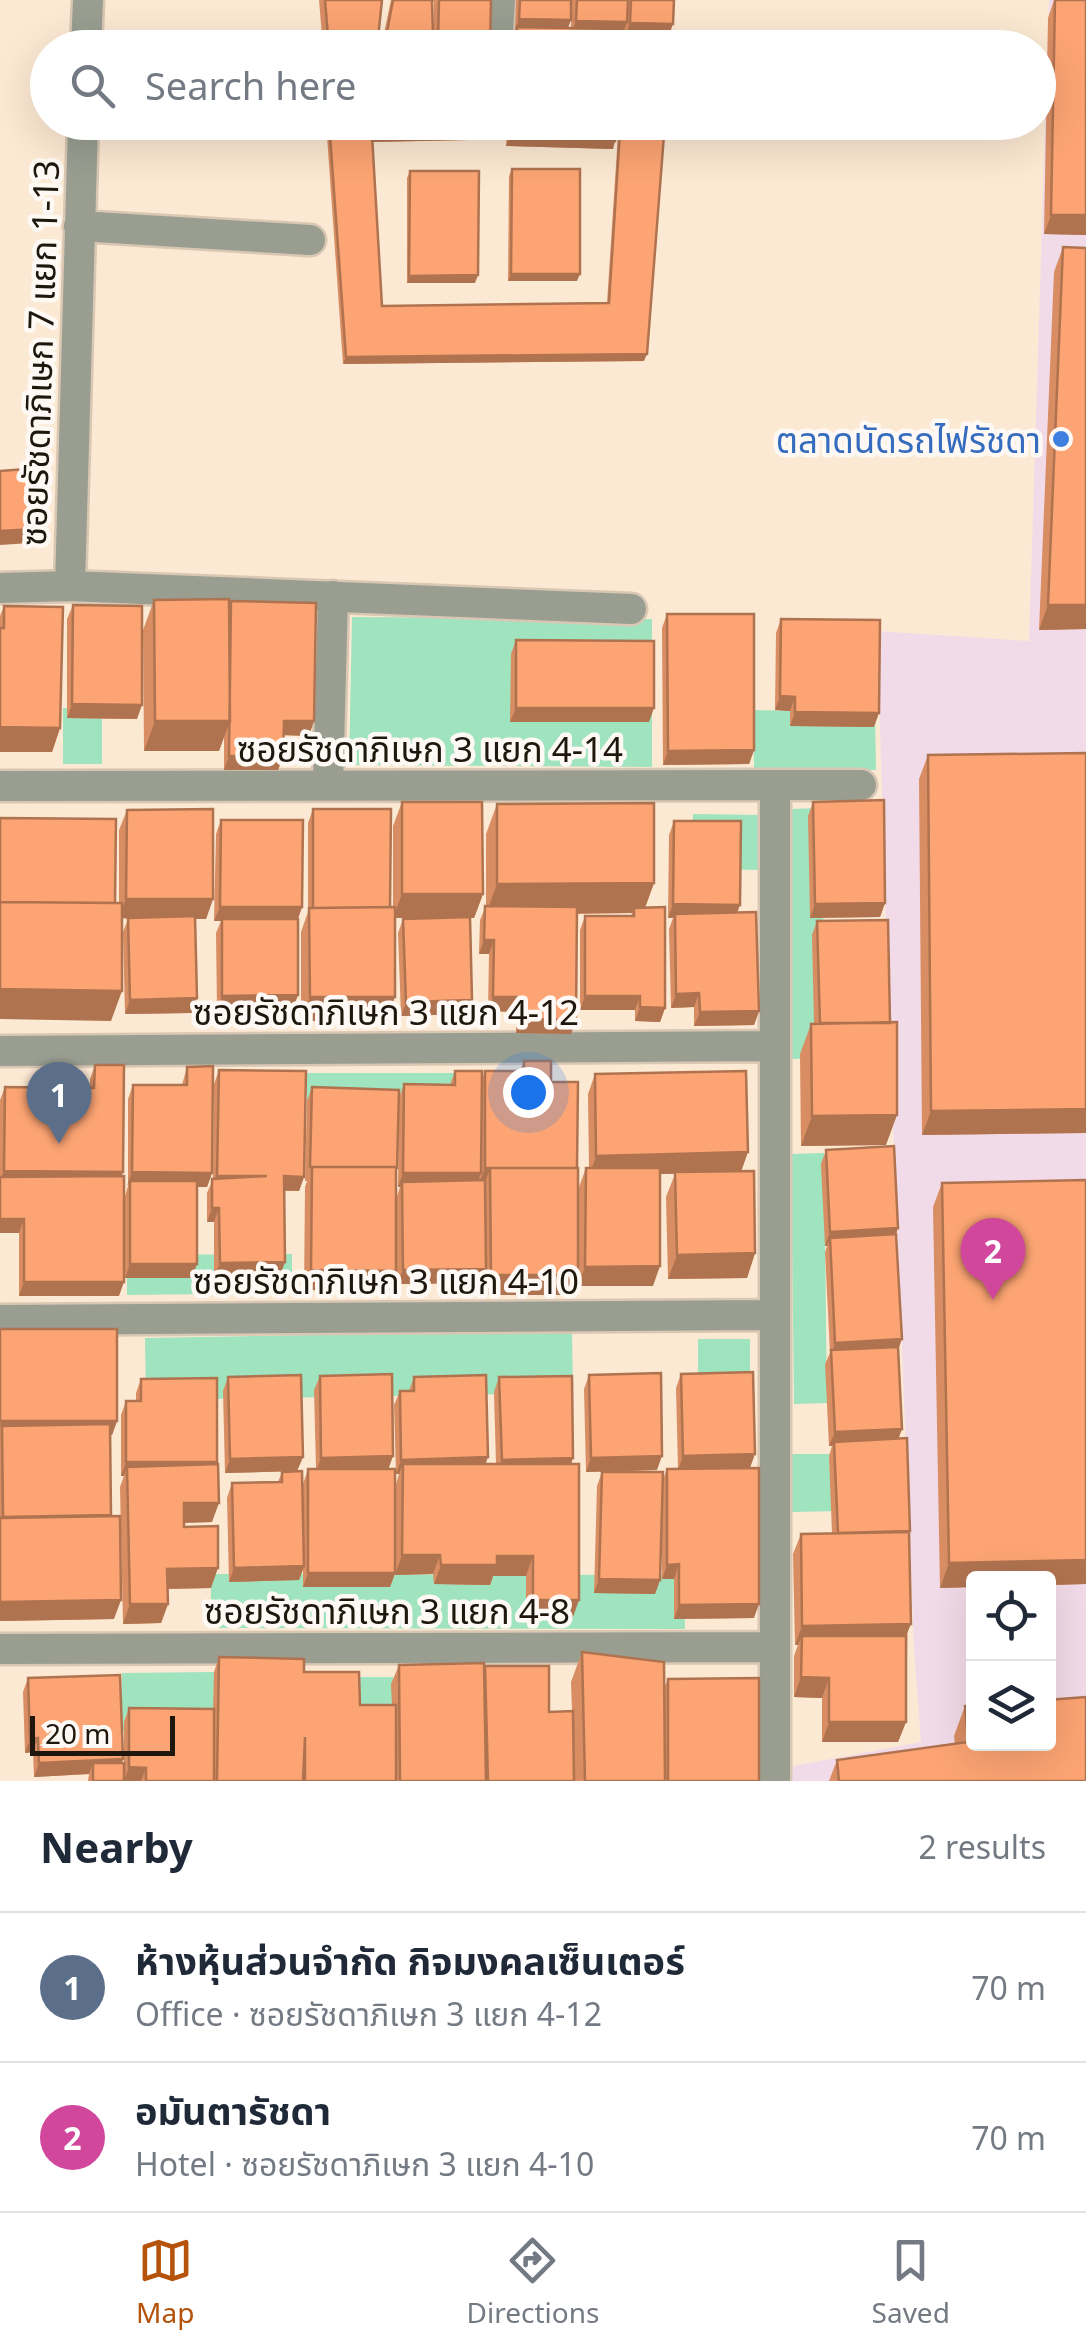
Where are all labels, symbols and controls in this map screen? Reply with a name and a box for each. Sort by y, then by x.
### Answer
search box [30,30,1056,140]
icon: search [65,58,120,113]
text: Search here [145,59,356,111]
street label: ซอยรัชดาภิเษก 7 แยก 1-13 [9,159,69,547]
place label: ตลาดนัดรถไฟรัชดา [776,416,1041,463]
marker: ตลาดนัดรถไฟรัชดา [1050,428,1072,450]
street label: ซอยรัชดาภิเษก 3 แยก 4-14 [237,725,623,772]
street label: ซอยรัชดาภิเษก 3 แยก 4-12 [193,988,579,1035]
pin: 1 [27,1062,92,1144]
your location [503,1067,554,1118]
pin: 2 [960,1218,1026,1300]
street label: ซอยรัชดาภิเษก 3 แยก 4-10 [193,1257,579,1304]
map controls [966,1571,1056,1751]
button: locate [966,1571,1056,1661]
street label: ซอยรัชดาภิเษก 3 แยก 4-8 [204,1587,570,1634]
button: layers [966,1661,1056,1751]
scale bar [30,1711,175,1756]
text: 20 m [45,1714,111,1752]
text: Nearby [40,1818,193,1875]
text: 2 results [919,1825,1046,1868]
text: ห้างหุ้นส่วนจำกัด กิจมงคลเซ็นเตอร์ [135,1934,685,1986]
text: 1 [63,1966,82,2009]
text: 70 m [971,1966,1046,2009]
text: Office · ซอยรัชดาภิเษก 3 แยก 4-12 [135,1992,602,2035]
text: อมันตารัชดา [135,2084,331,2136]
text: 2 [63,2116,82,2159]
text: 70 m [971,2116,1046,2159]
text: Hotel · ซอยรัชดาภิเษก 3 แยก 4-10 [135,2142,594,2185]
tab: Map [136,2233,194,2331]
tab: Directions [467,2233,599,2331]
tab: Saved [872,2233,950,2331]

